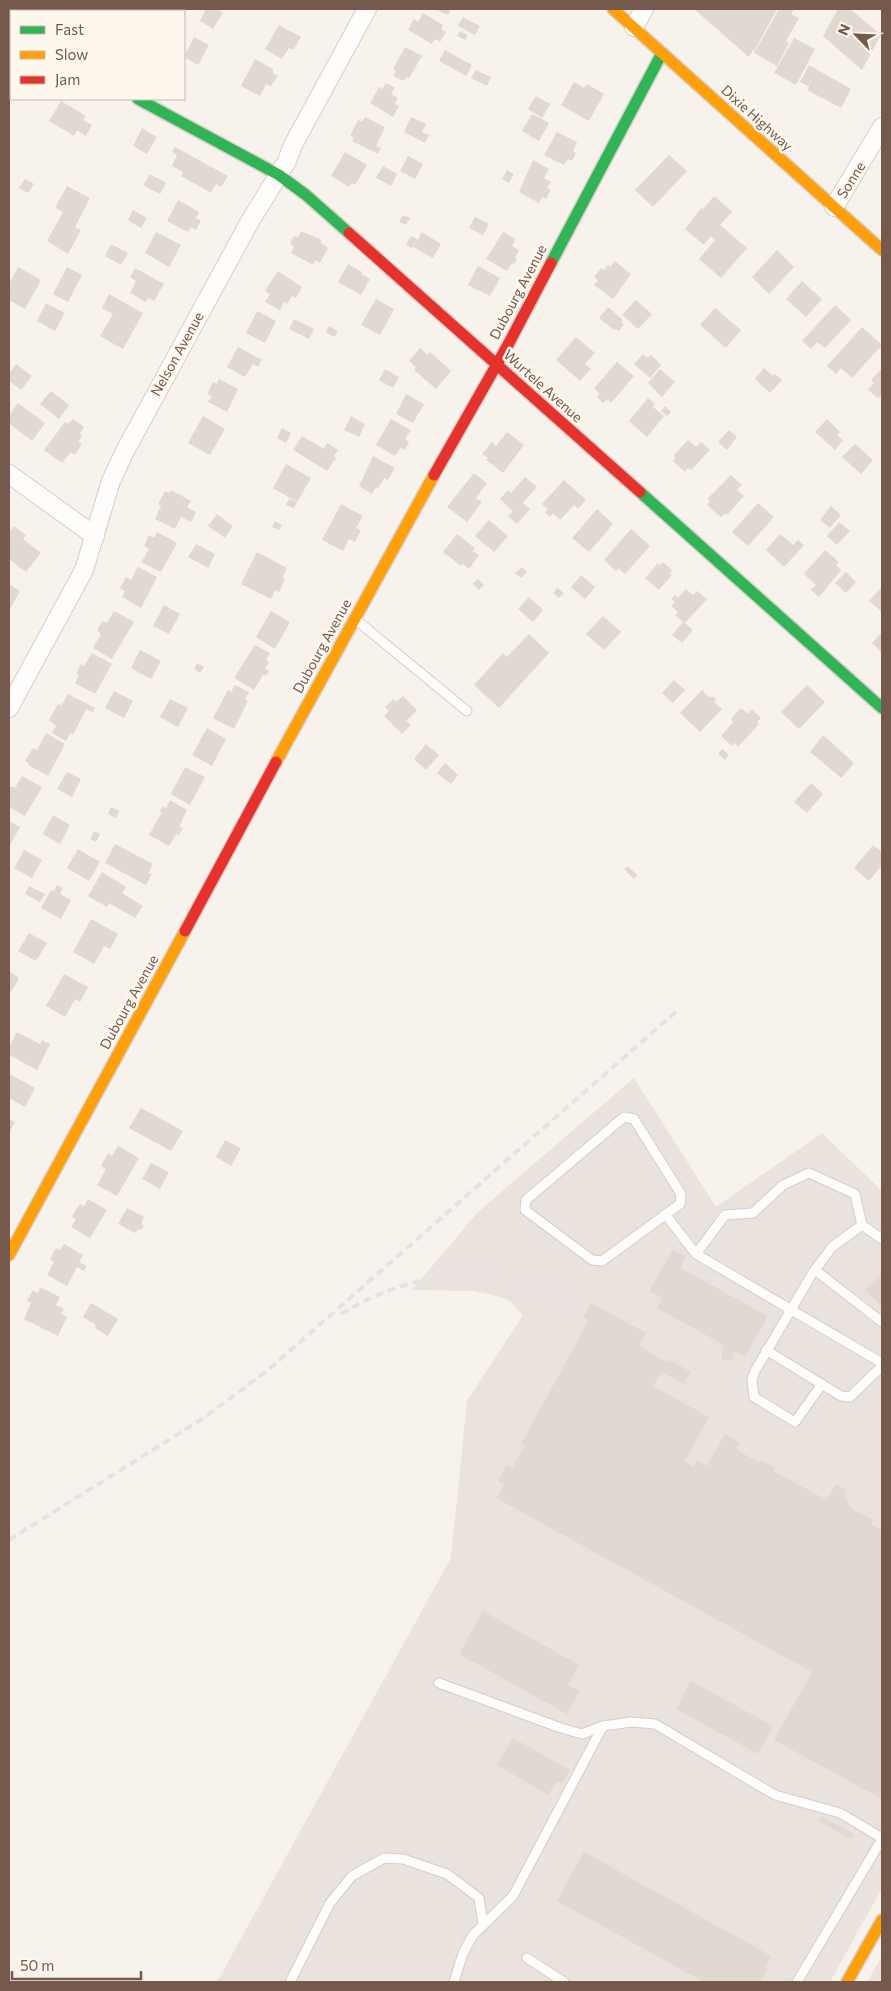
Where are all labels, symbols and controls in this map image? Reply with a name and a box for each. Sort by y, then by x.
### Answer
legend [10,10,185,100]
north arrow [831,10,881,60]
text: Fast [55,20,84,38]
text: N [834,21,854,38]
text: Slow [55,45,88,63]
text: Jam [55,70,80,88]
street label: Dixie Highway [718,81,796,154]
street label: Sonne [833,158,868,201]
street label: Dubourg Avenue [485,241,550,342]
street label: Nelson Avenue [146,309,207,399]
street label: Wurtele Avenue [500,346,586,426]
street label: Dubourg Avenue [289,596,354,696]
street label: Dubourg Avenue [96,952,161,1052]
scale bar [12,1948,141,1980]
text: 50 m [20,1956,54,1974]

